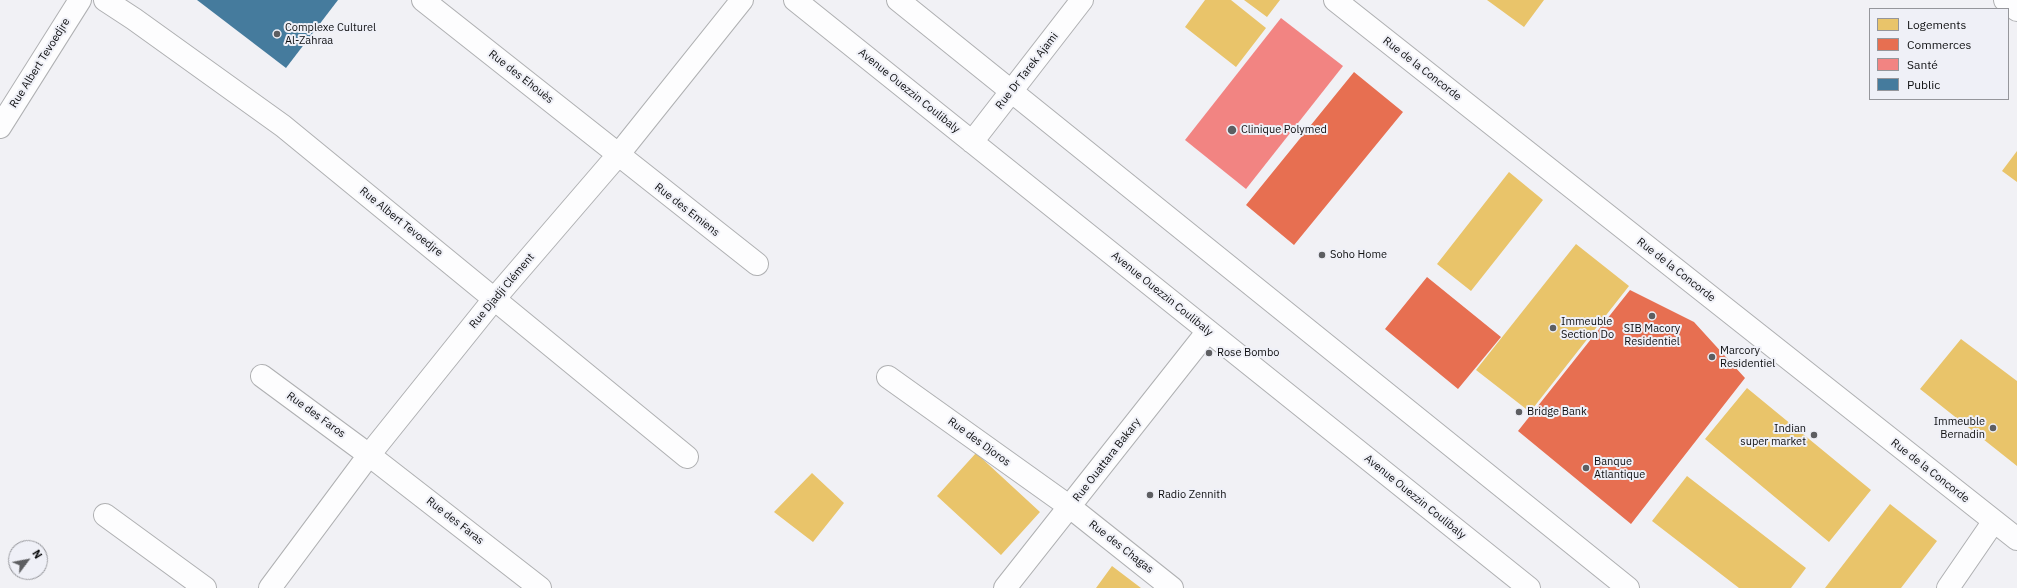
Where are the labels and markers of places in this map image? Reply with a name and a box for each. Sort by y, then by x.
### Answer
place label: Complexe Culturel Al-Zahraa [285,21,376,47]
marker: Complexe Culturel Al-Zahraa [272,29,282,39]
place label: Clinique Polymed [1241,123,1327,137]
marker: Clinique Polymed [1226,124,1238,136]
place label: Soho Home [1330,248,1387,262]
marker: Soho Home [1317,250,1327,260]
marker: SIB Macory Residentiel [1647,311,1657,321]
place label: Immeuble Section Do [1561,315,1614,341]
place label: SIB Macory Residentiel [1624,322,1680,348]
marker: Immeuble Section Do [1548,323,1558,333]
place label: Marcory Residentiel [1720,344,1775,370]
place label: Rose Bombo [1217,346,1280,360]
marker: Rose Bombo [1204,348,1214,358]
marker: Marcory Residentiel [1707,352,1717,362]
place label: Bridge Bank [1527,405,1587,419]
marker: Bridge Bank [1514,407,1524,417]
place label: Immeuble Bernadin [1934,415,1985,441]
place label: Indian super market [1740,422,1806,448]
marker: Immeuble Bernadin [1988,423,1998,433]
marker: Indian super market [1809,430,1819,440]
place label: Banque Atlantique [1594,455,1645,481]
marker: Banque Atlantique [1581,463,1591,473]
place label: Radio Zennith [1158,488,1226,502]
marker: Radio Zennith [1145,490,1155,500]

